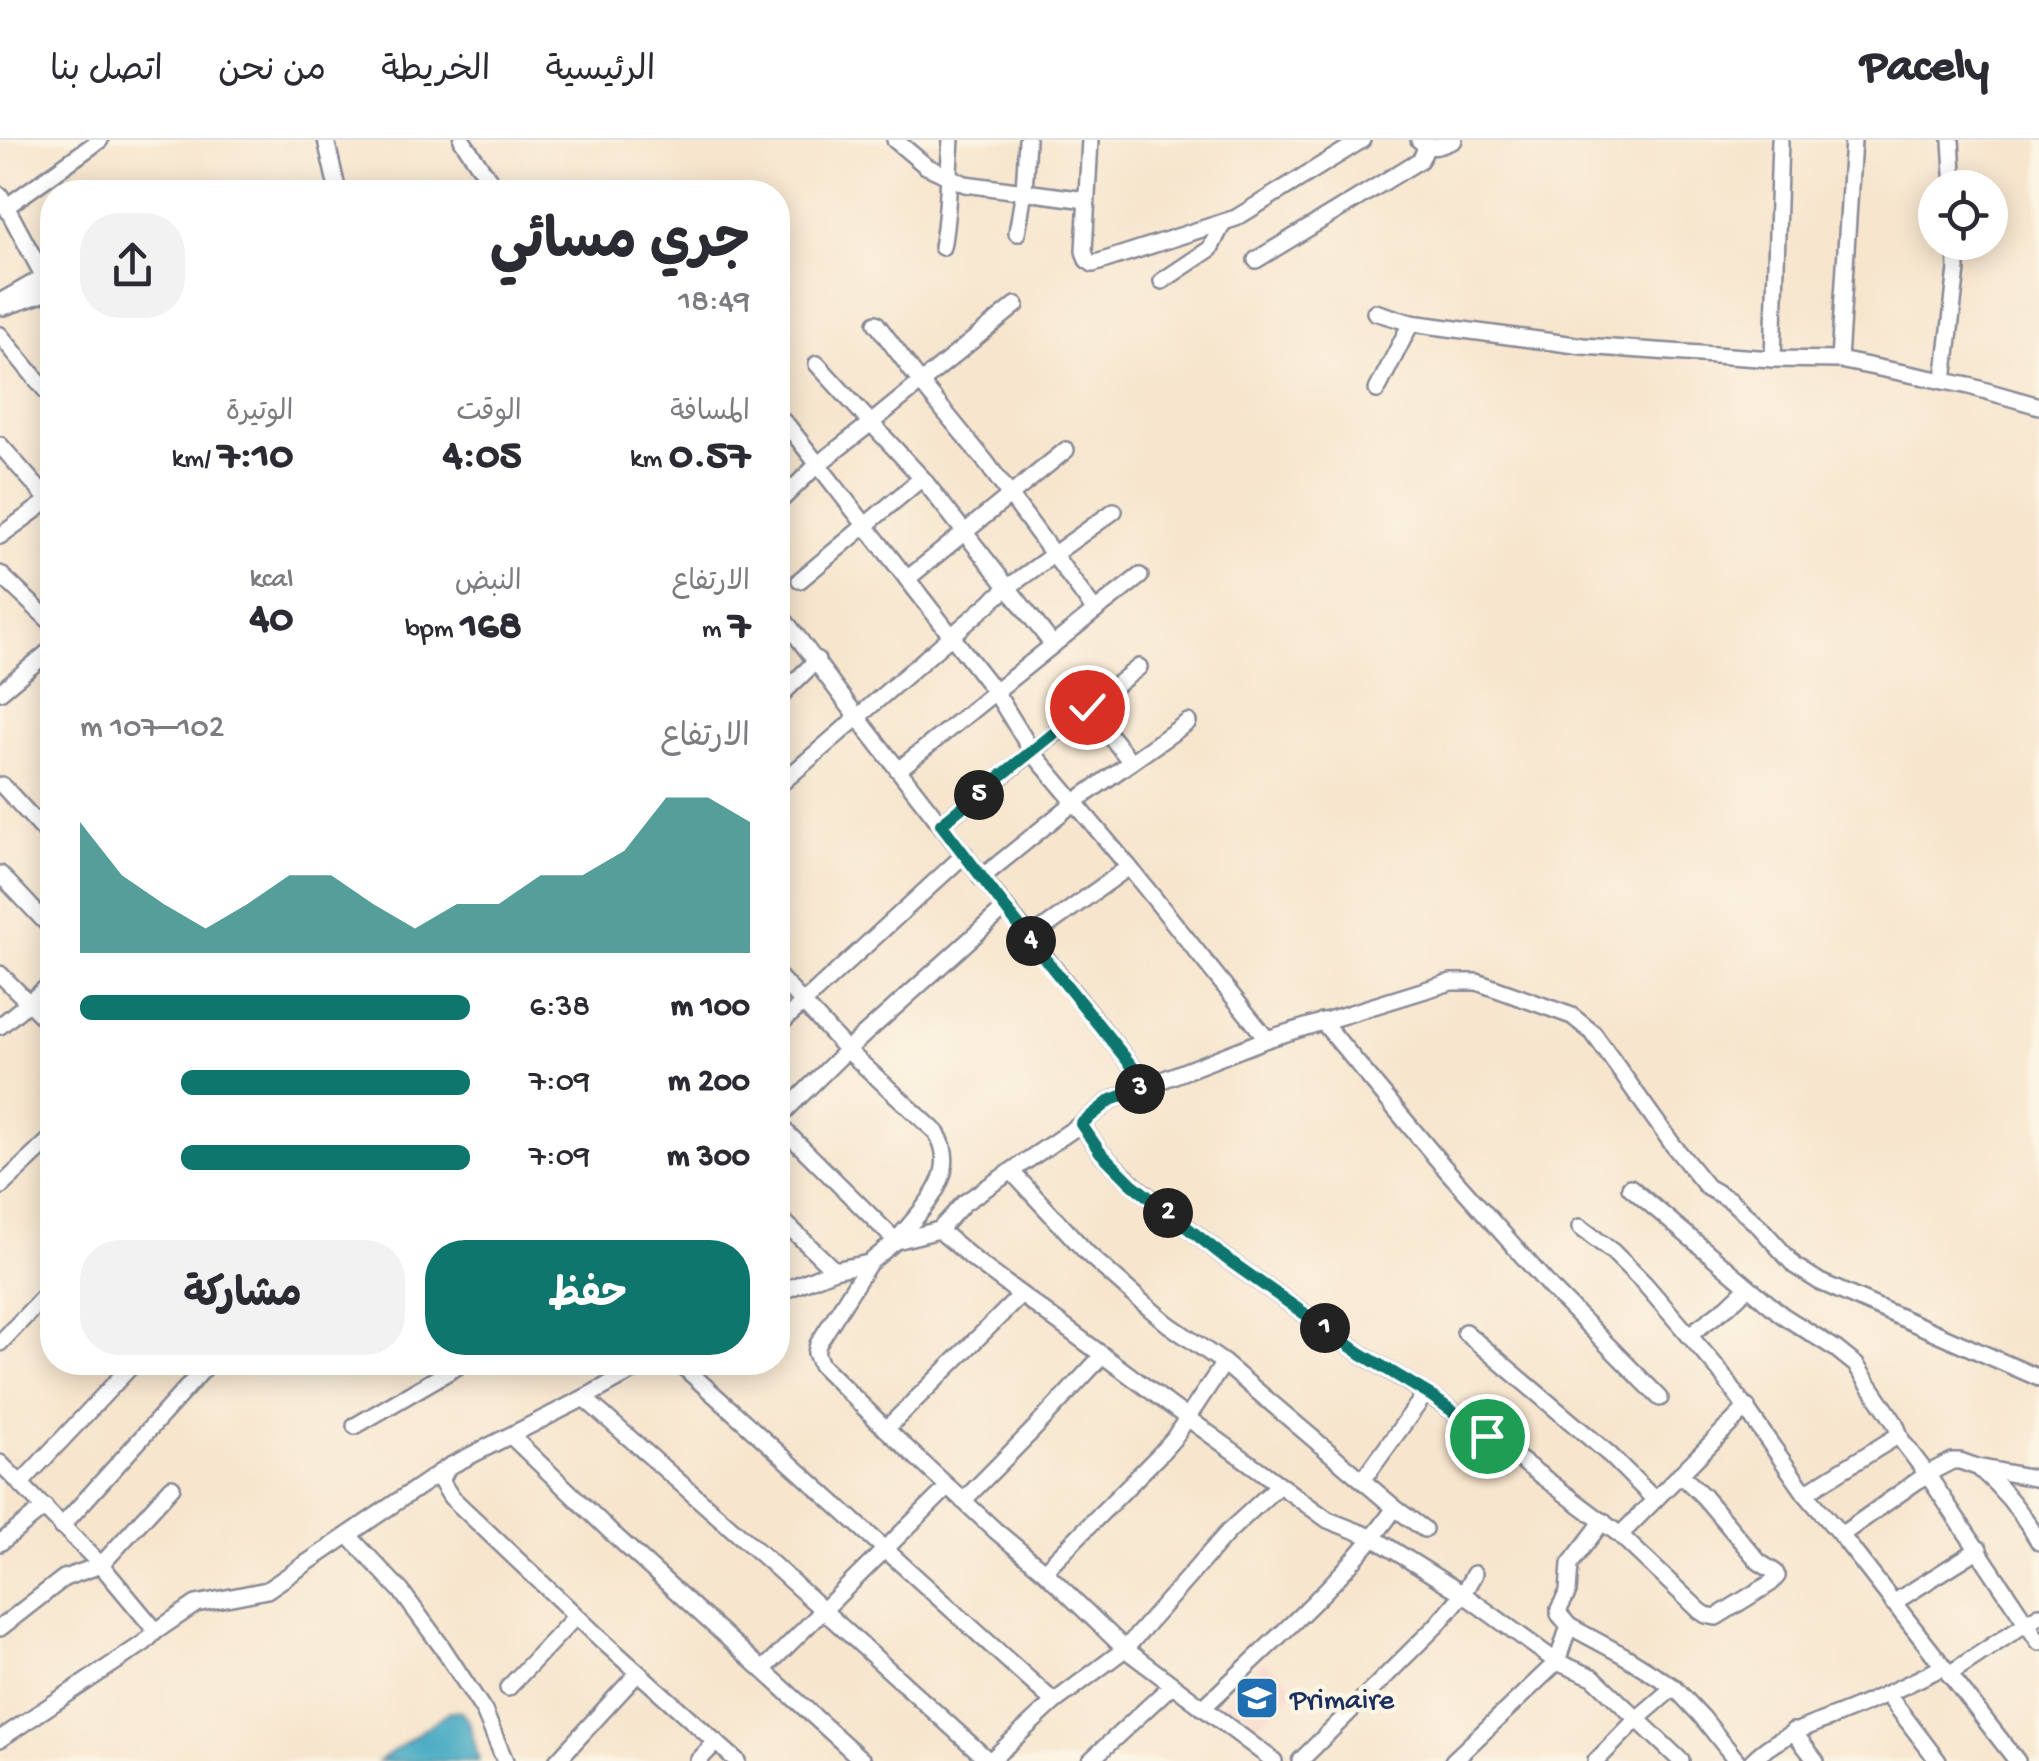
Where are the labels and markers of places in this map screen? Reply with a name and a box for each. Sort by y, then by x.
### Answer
pin [1045,665,1130,750]
pin: 5 [954,770,1004,820]
pin: 4 [1006,916,1056,966]
pin: 3 [1115,1064,1165,1114]
pin: 2 [1143,1188,1193,1238]
pin: 1 [1300,1303,1350,1353]
pin [1445,1394,1530,1479]
school or university icon: Primaire [1234,1675,1280,1721]
place label: Primaire [1289,1685,1395,1720]

